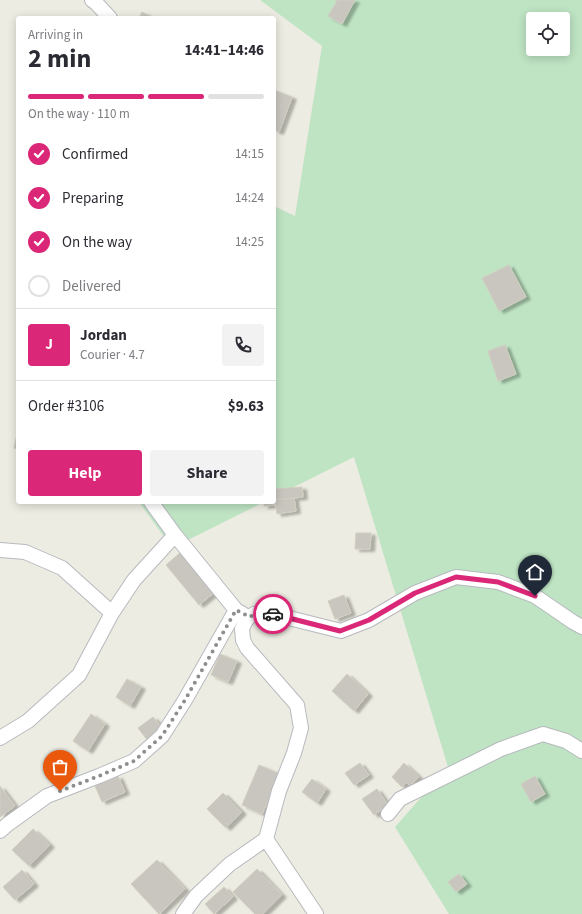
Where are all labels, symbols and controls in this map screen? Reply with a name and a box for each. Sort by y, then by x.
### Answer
map controls [526,12,570,56]
button: locate [526,12,570,56]
text: Arriving in [28,26,83,44]
text: 2 min [28,40,91,77]
text: 14:41–14:46 [184,40,264,61]
text: On the way · 110 m [28,105,130,123]
icon: check [28,143,50,165]
text: Confirmed [62,144,128,165]
text: 14:15 [235,145,264,163]
icon: check [28,187,50,209]
text: Preparing [62,188,123,209]
text: 14:24 [235,189,264,207]
icon: check [28,231,50,253]
text: On the way [62,232,132,253]
text: 14:25 [235,233,264,251]
text: Delivered [62,276,121,297]
button: phone [222,324,264,366]
text: Jordan [80,325,127,346]
text: J [45,334,53,355]
text: Courier · 4.7 [80,346,145,364]
text: Order #3106 [28,396,104,417]
text: $9.63 [228,396,264,417]
button: Help [28,450,142,496]
button: Share [150,450,264,496]
pin [518,555,552,596]
icon: home [524,561,546,583]
courier [253,594,293,634]
icon: car [262,603,284,625]
pin [43,750,77,791]
icon: bag [49,756,71,778]

